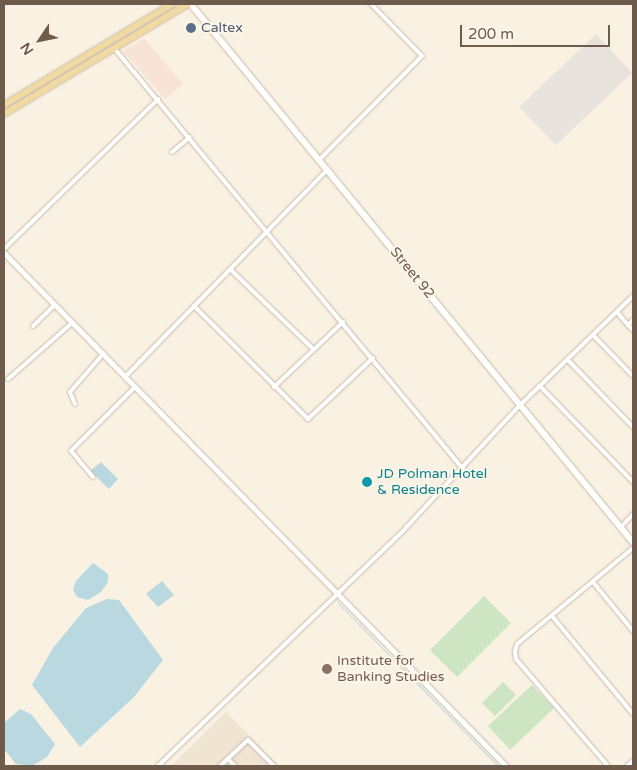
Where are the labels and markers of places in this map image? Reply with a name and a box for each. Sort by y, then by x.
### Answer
place label: Caltex [201,20,243,36]
marker: Caltex [185,22,197,34]
place label: JD Polman Hotel & Residence [377,466,487,498]
marker: JD Polman Hotel & Residence [361,476,373,488]
place label: Institute for Banking Studies [337,653,444,686]
marker: Institute for Banking Studies [321,663,333,675]

